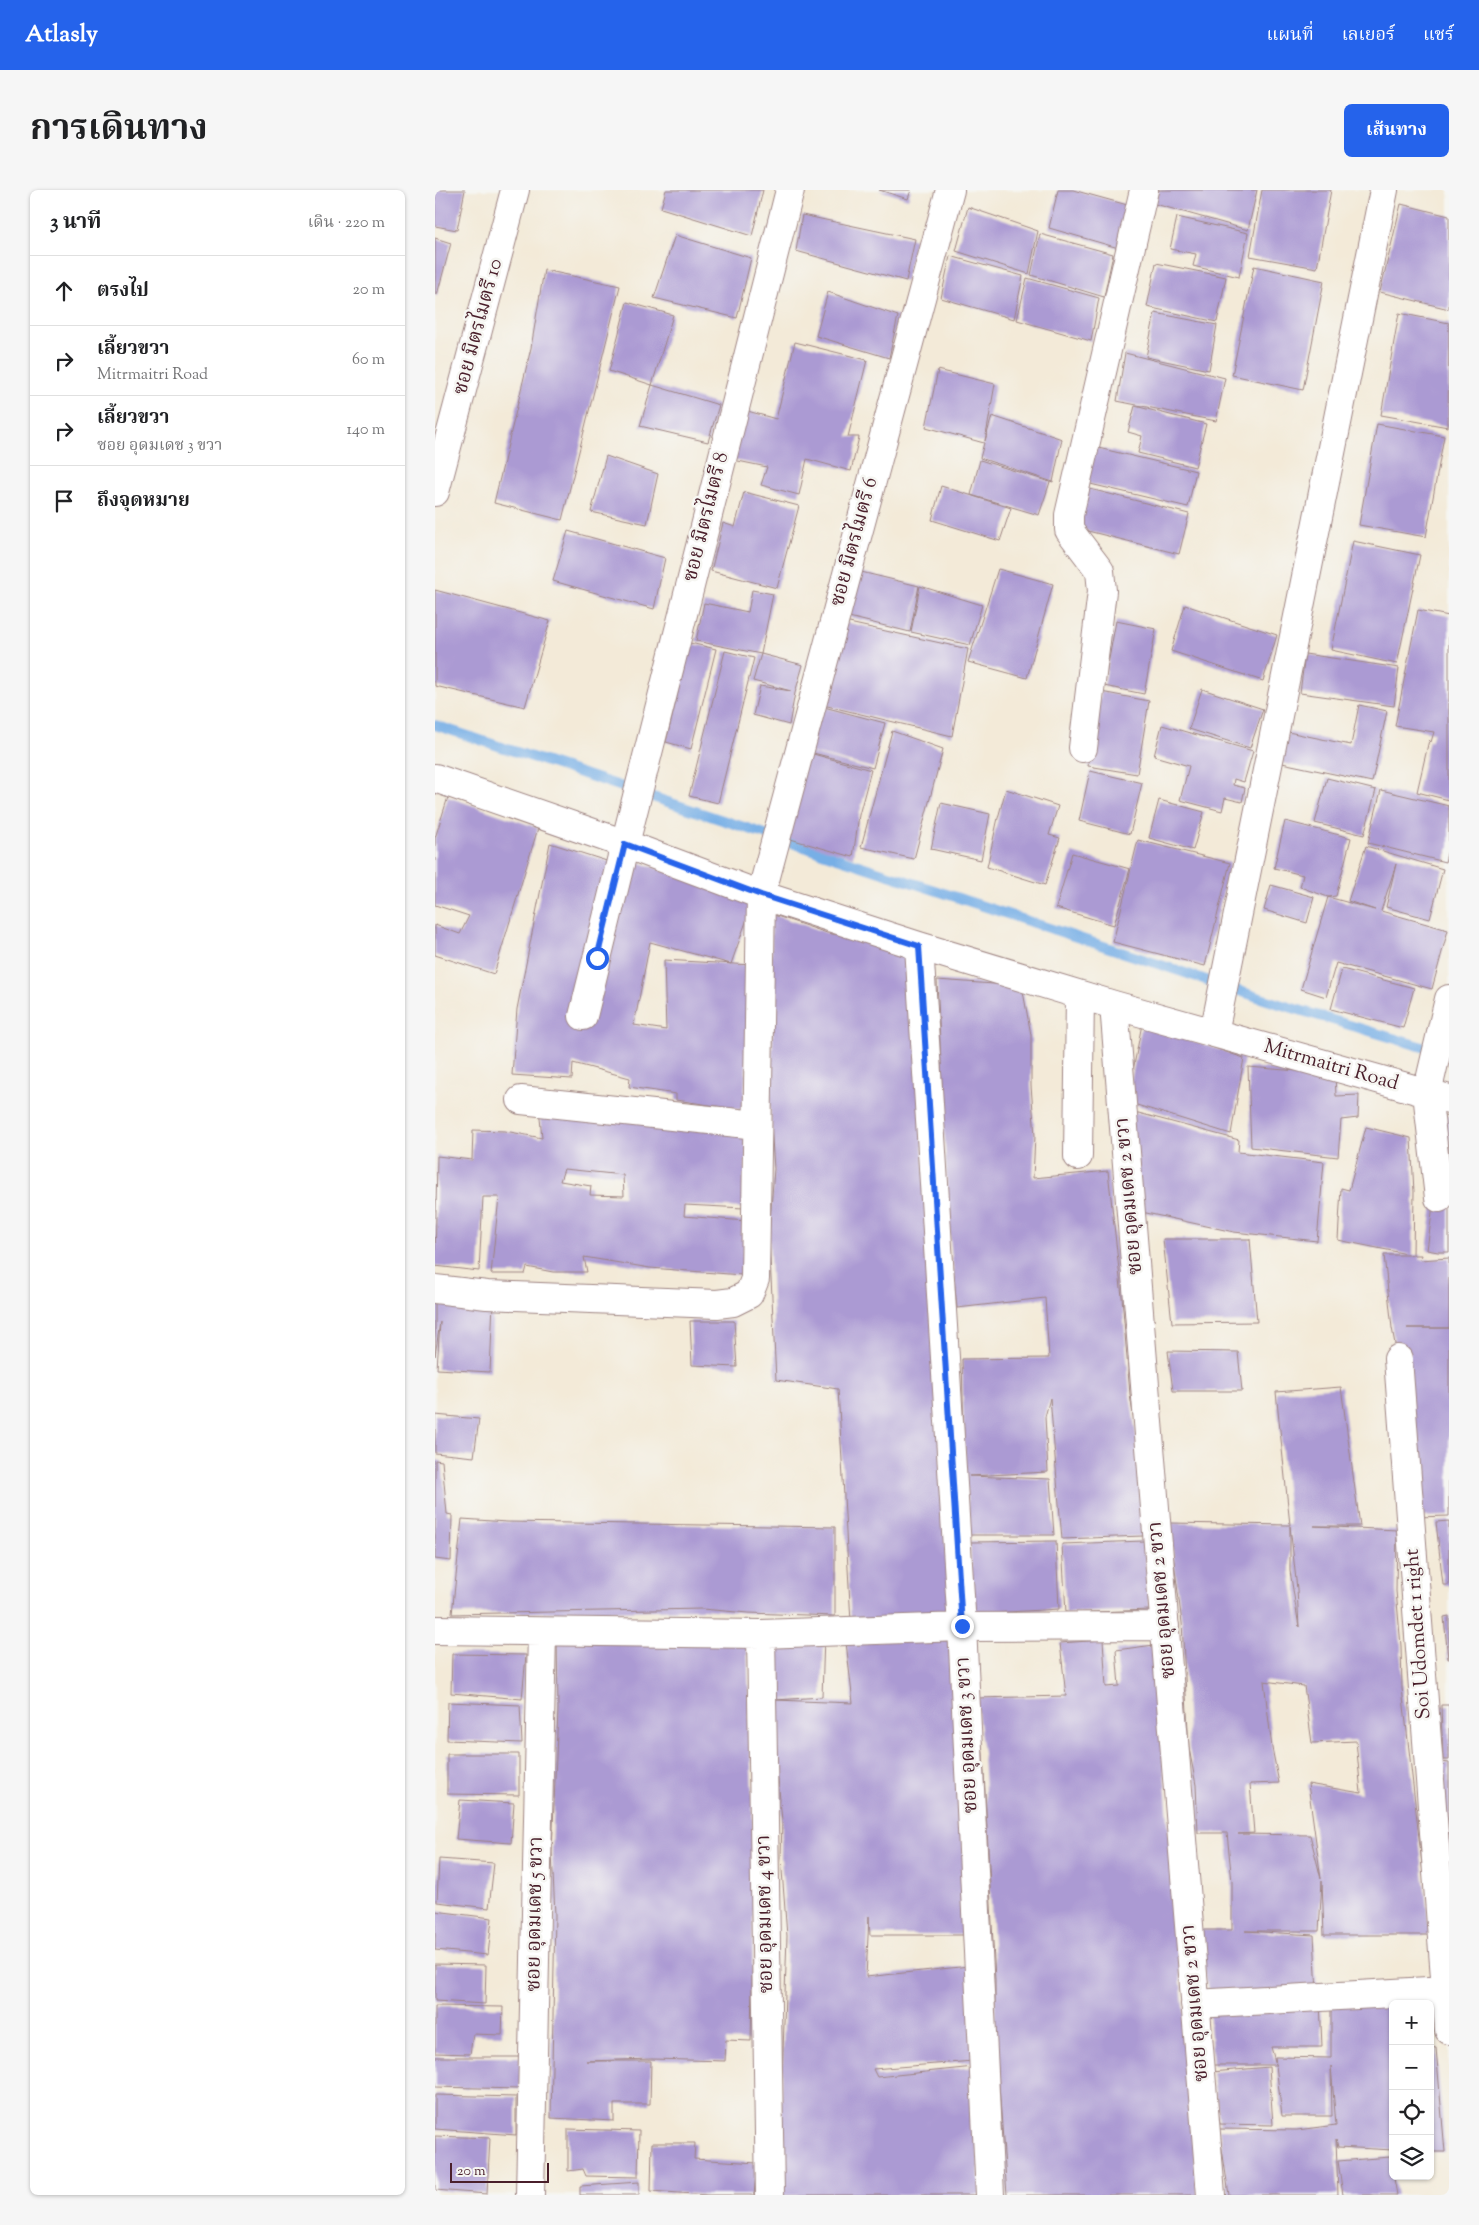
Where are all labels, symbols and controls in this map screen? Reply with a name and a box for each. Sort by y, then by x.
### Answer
text: Atlasly [25,18,98,52]
text: แผนที่ [1266,23,1314,49]
text: เลเยอร์ [1342,23,1395,49]
text: แชร์ [1423,23,1454,49]
button: เส้นทาง [1344,104,1449,157]
text: การเดินทาง [30,105,208,156]
text: 3 นาที [50,208,101,238]
text: เดิน · 220 m [308,212,385,235]
street label: ซอย มิตรไมตรี 10 [446,255,511,398]
icon: ahead [50,277,78,305]
text: ตรงไป [97,278,149,305]
text: 20 m [352,279,385,302]
text: เลี้ยวขวา [97,336,169,363]
icon: right [50,347,78,375]
text: 60 m [352,349,385,372]
text: Mitrmaitri Road [97,364,208,387]
text: เลี้ยวขวา [97,405,169,432]
icon: right [50,417,78,445]
text: 140 m [347,419,385,442]
text: ซอย อุดมเดช 3 ขวา [97,435,222,458]
street label: ซอย มิตรไมตรี 8 [676,449,737,585]
street label: ซอย มิตรไมตรี 6 [823,474,886,610]
icon: arrive [50,487,78,515]
text: ถึงจุดหมาย [97,488,190,515]
route start [586,947,609,970]
street label: Mitrmaitri Road [1260,1033,1402,1099]
street label: ซอย อุดมเดช 2 ขวา [1109,1116,1151,1276]
street label: ซอย อุดมเดช 2 ขวา [1142,1520,1184,1680]
street label: Soi Udomdet 1 right [1399,1548,1439,1720]
route end [951,1615,974,1638]
street label: ซอย อุดมเดช 3 ขวา [949,1656,987,1814]
street label: ซอย อุดมเดช 4 ขวา [750,1834,782,1994]
street label: ซอย อุดมเดช 5 ขวา [520,1836,552,1992]
street label: ซอย อุดมเดช 2 ขวา [1175,1923,1217,2083]
map controls [1389,2000,1434,2180]
button: + [1389,2000,1434,2045]
button: − [1389,2045,1434,2090]
button: locate [1389,2090,1434,2135]
button: layers [1389,2135,1434,2180]
scale bar [450,2160,549,2183]
text: 20 m [457,2162,486,2182]

